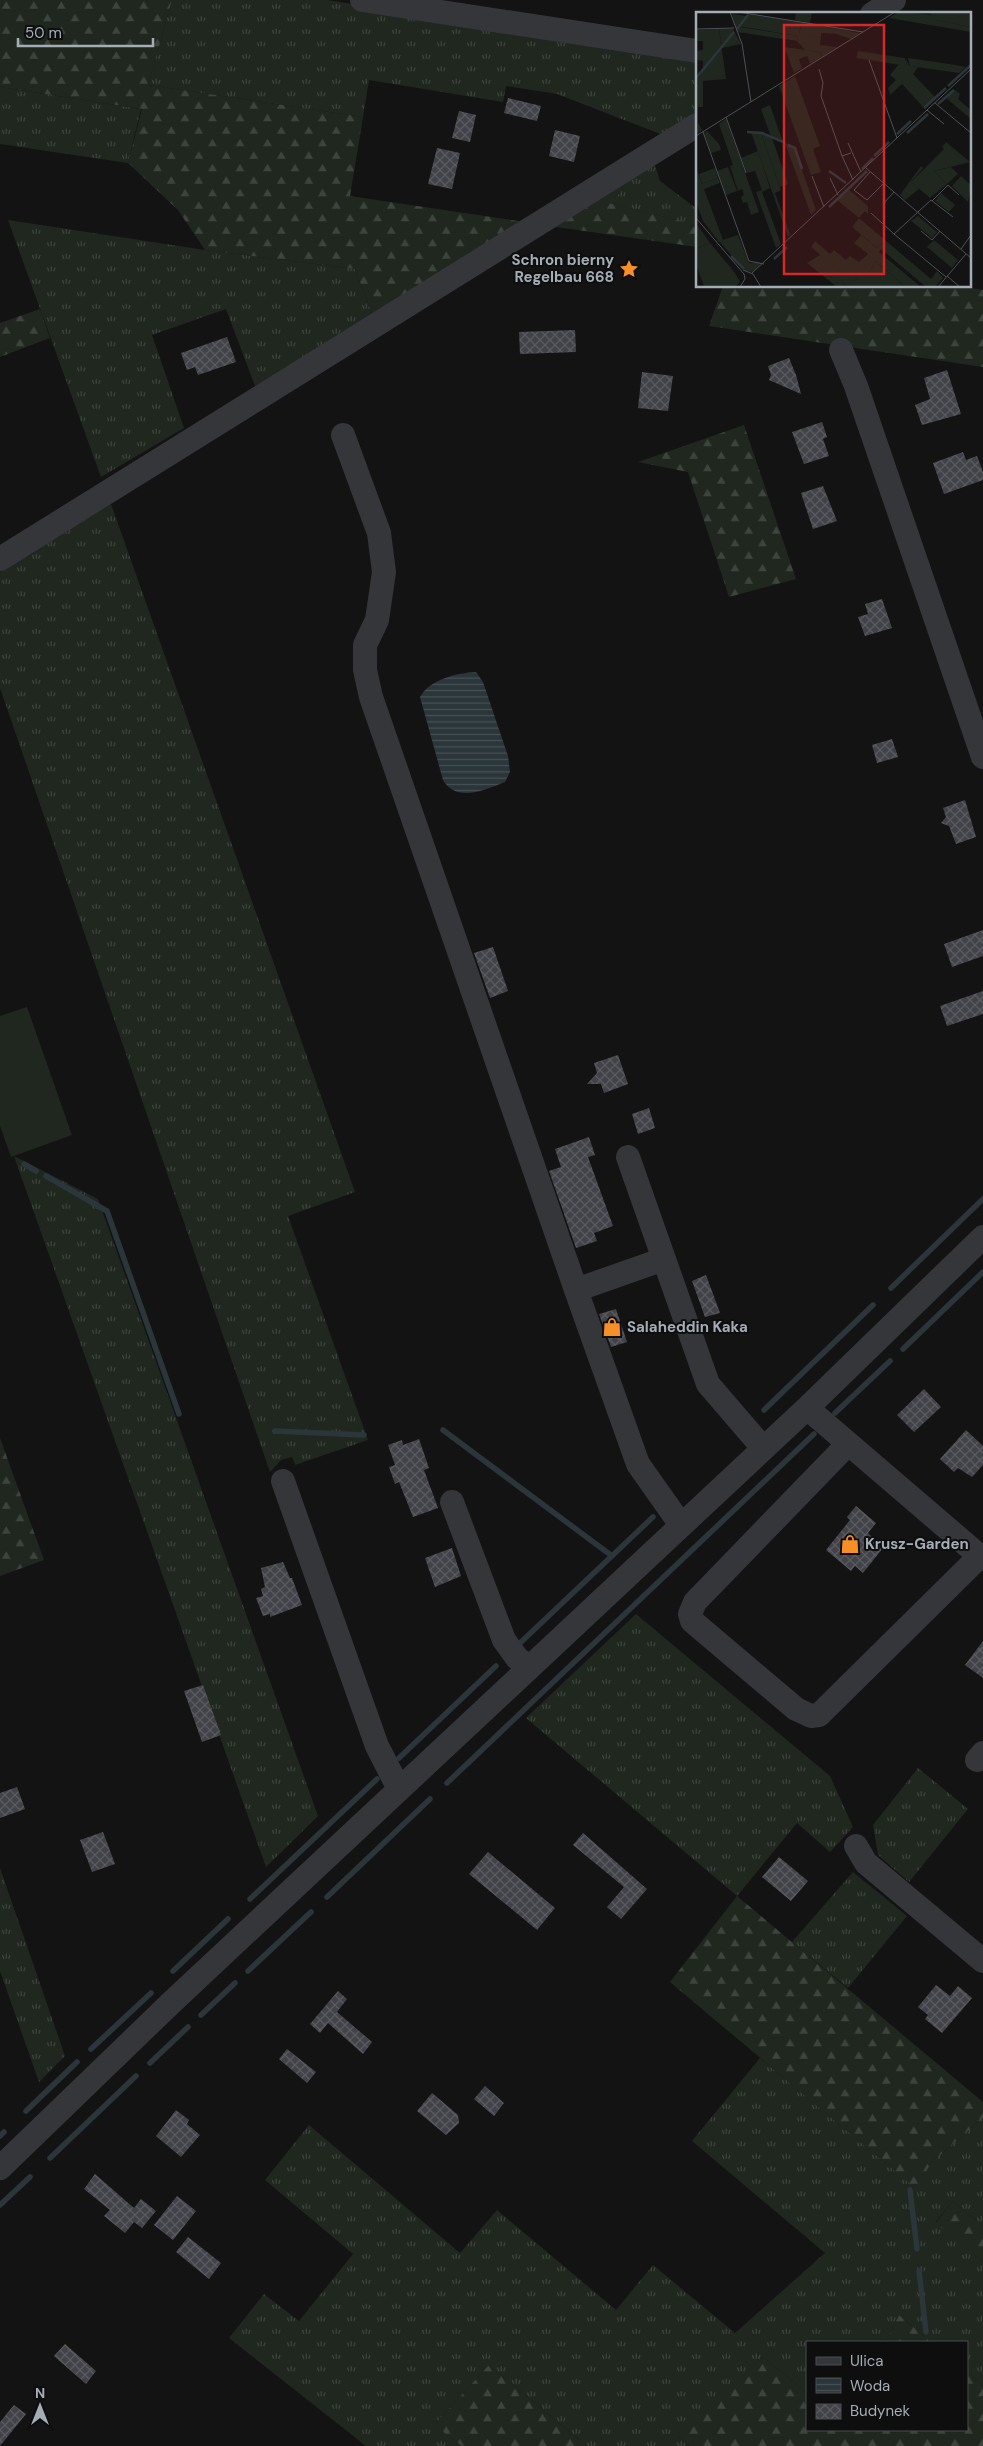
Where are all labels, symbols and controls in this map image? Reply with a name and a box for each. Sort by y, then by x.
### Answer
inset map [696,12,970,288]
scale bar [18,15,152,47]
text: 50 m [25,23,62,43]
place label: Schron bierny Regelbau 668 [511,250,614,287]
place icon: Schron bierny Regelbau 668 [618,258,640,280]
shop icon: Salaheddin Kaka [601,1316,623,1338]
place label: Salaheddin Kaka [627,1317,748,1337]
shop icon: Krusz-Garden [839,1533,861,1555]
place label: Krusz-Garden [865,1534,969,1554]
legend [806,2341,968,2431]
text: Ulica [850,2351,884,2371]
text: Woda [850,2376,890,2396]
north arrow [15,2381,65,2431]
text: N [35,2384,45,2402]
text: Budynek [850,2401,911,2421]

